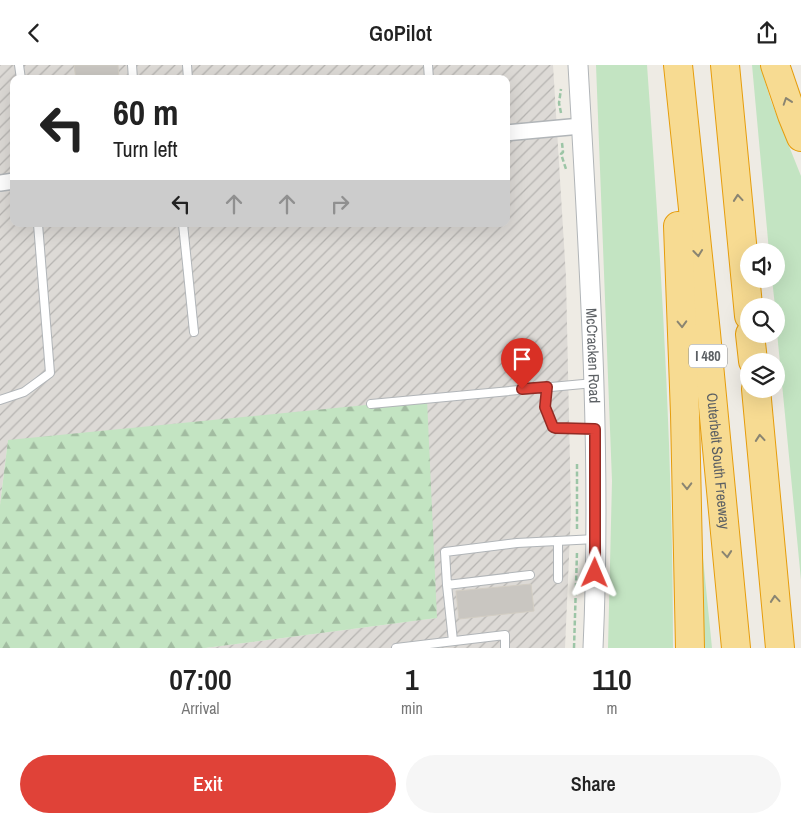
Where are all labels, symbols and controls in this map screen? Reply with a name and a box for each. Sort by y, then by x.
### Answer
text: GoPilot [369,18,432,48]
icon: back [20,19,48,47]
icon: share [753,19,781,47]
text: 60 m [113,89,178,136]
icon: left [30,95,95,160]
one-way arrow [783,97,793,106]
text: Turn left [113,134,178,164]
icon: left [167,190,195,218]
icon: ahead [220,190,248,218]
icon: ahead [273,190,301,218]
icon: right [326,190,354,218]
one-way arrow [733,194,744,202]
map controls [740,243,785,398]
button: sound [740,243,785,288]
one-way arrow [692,249,703,257]
button: search [740,298,785,343]
street label: McCracken Road [581,308,605,403]
one-way arrow [676,320,687,328]
pin [501,338,543,389]
icon: arrive [508,345,536,373]
road number: I 480 [689,345,727,367]
button: layers [740,353,785,398]
street label: Outerbelt South Freeway [702,392,736,531]
one-way arrow [755,433,766,441]
one-way arrow [681,482,692,490]
position arrow [568,546,620,598]
one-way arrow [721,550,732,558]
one-way arrow [770,595,781,603]
text: 07:00 [169,659,232,699]
text: 1 [405,659,419,699]
text: 110 [592,659,632,699]
text: Arrival [182,697,219,719]
text: min [401,697,423,719]
text: m [606,697,617,719]
button: Exit [20,755,396,813]
button: Share [406,755,781,813]

